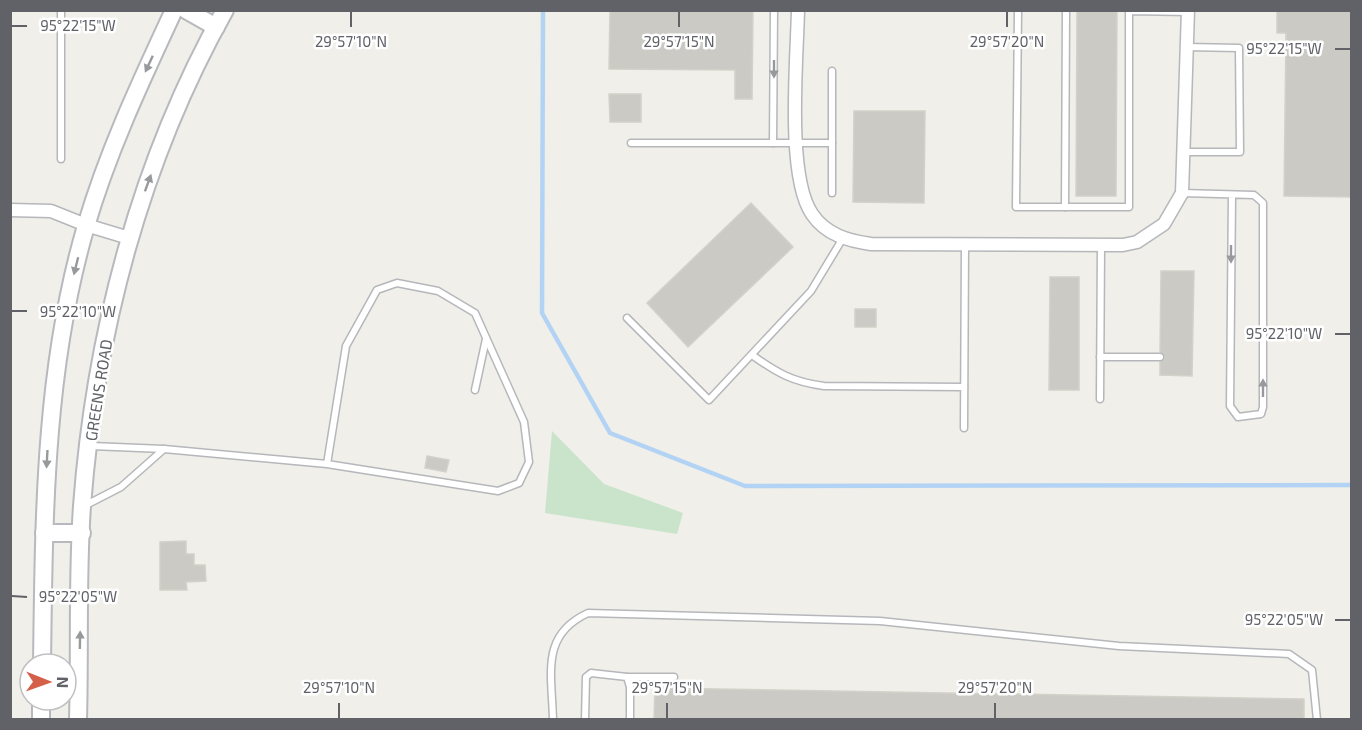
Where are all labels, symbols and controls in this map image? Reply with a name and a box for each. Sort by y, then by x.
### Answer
text: 95°22'15"W [40,16,116,34]
text: 29°57'10"N [315,32,387,50]
text: 29°57'15"N [643,32,715,50]
text: 29°57'20"N [970,32,1044,50]
text: 95°22'15"W [1246,39,1322,57]
one-way arrow [145,55,154,72]
one-way arrow [769,59,778,78]
one-way arrow [144,174,154,192]
one-way arrow [1227,244,1236,263]
one-way arrow [71,257,81,275]
text: 95°22'10"W [40,302,116,320]
text: 95°22'10"W [1246,324,1322,342]
street label: GREENS ROAD [81,338,115,442]
one-way arrow [1258,378,1268,397]
one-way arrow [42,449,51,468]
text: 95°22'05"W [39,587,117,605]
text: 95°22'05"W [1245,610,1323,628]
one-way arrow [75,631,85,650]
north arrow [18,652,78,712]
text: N [54,676,73,688]
text: 29°57'10"N [303,678,375,696]
text: 29°57'15"N [631,678,703,696]
text: 29°57'20"N [958,678,1032,696]

